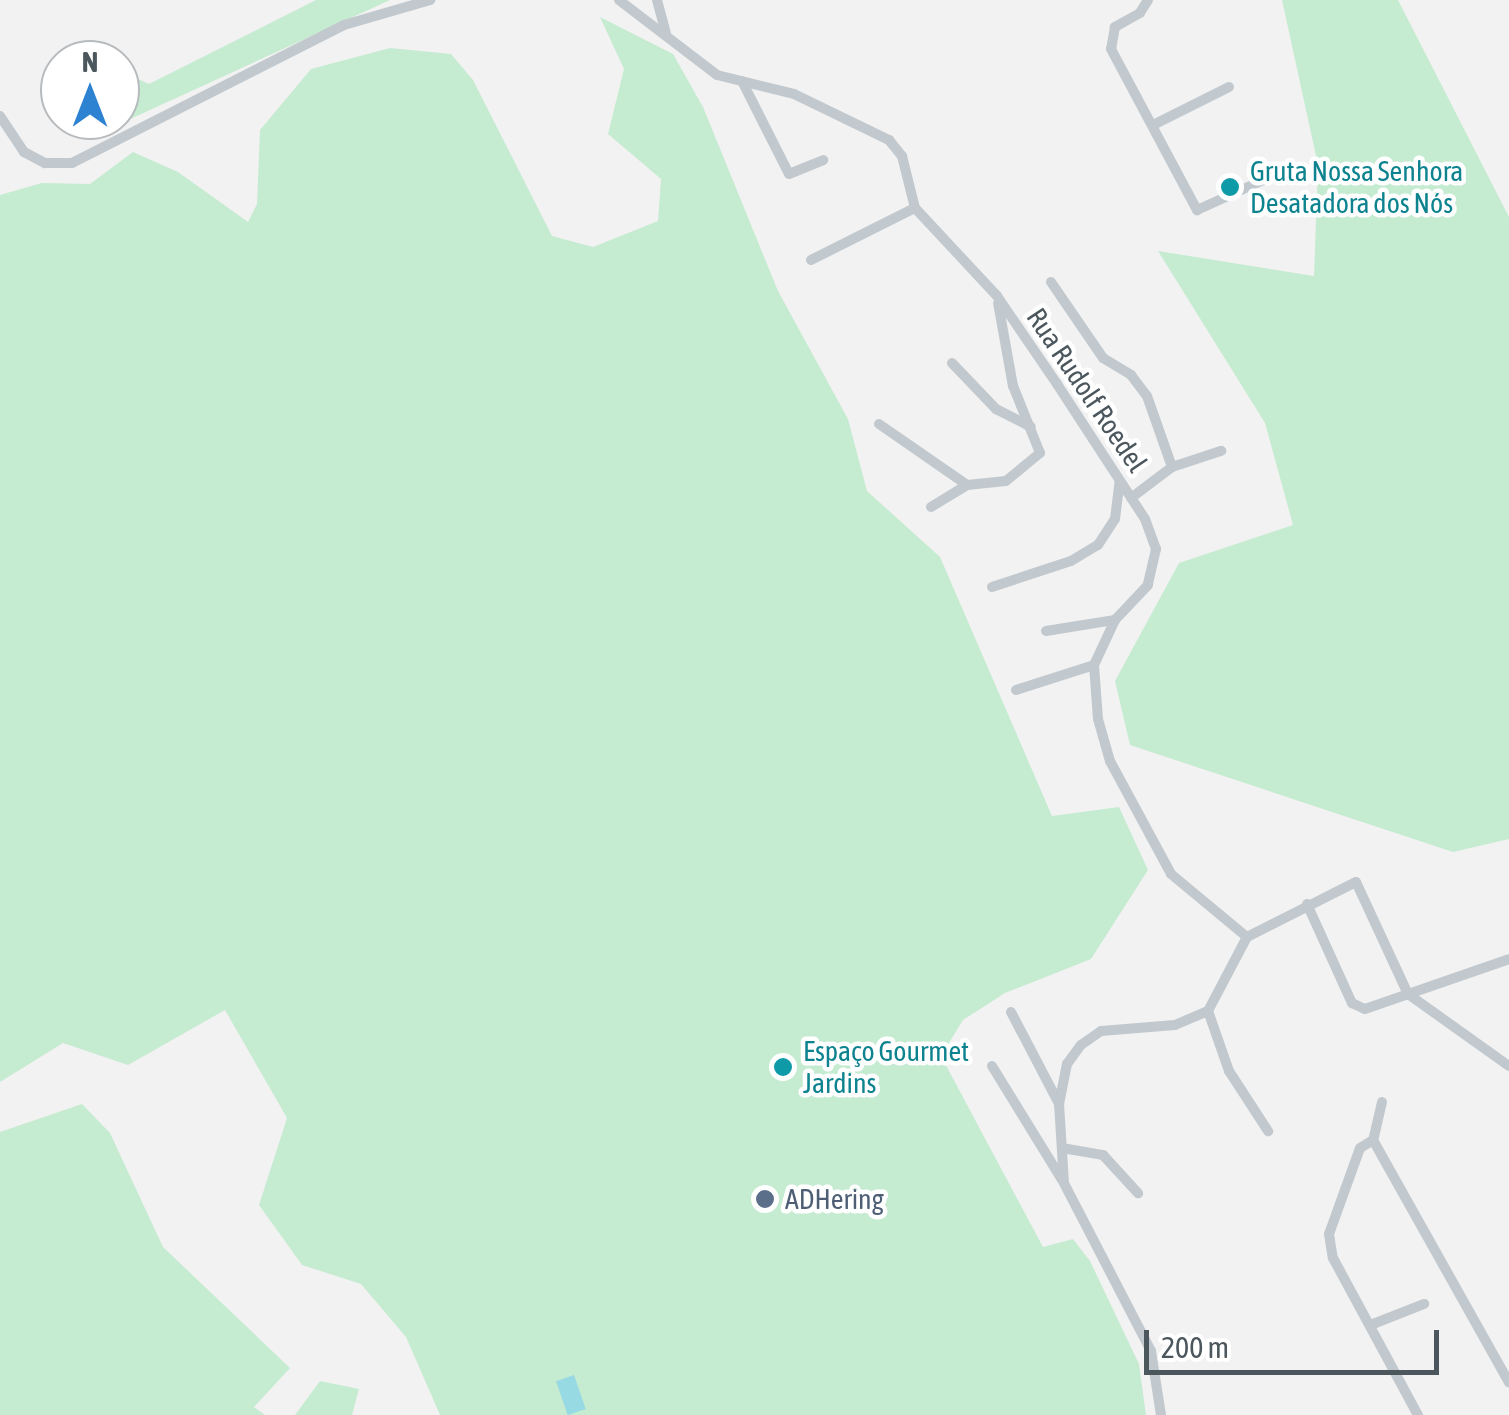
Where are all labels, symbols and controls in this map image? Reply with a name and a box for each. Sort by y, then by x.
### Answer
north arrow [40,40,140,140]
text: N [82,46,98,78]
place label: Gruta Nossa Senhora Desatadora dos Nós [1250,154,1463,220]
marker: Gruta Nossa Senhora Desatadora dos Nós [1219,176,1241,198]
street label: Rua Rudolf Roedel [1020,302,1154,478]
place label: Espaço Gourmet Jardins [803,1034,969,1100]
marker: Espaço Gourmet Jardins [772,1056,794,1078]
place label: ADHering [785,1182,884,1216]
marker: ADHering [754,1188,776,1210]
scale bar [1149,1310,1444,1372]
text: 200 m [1161,1330,1229,1364]

